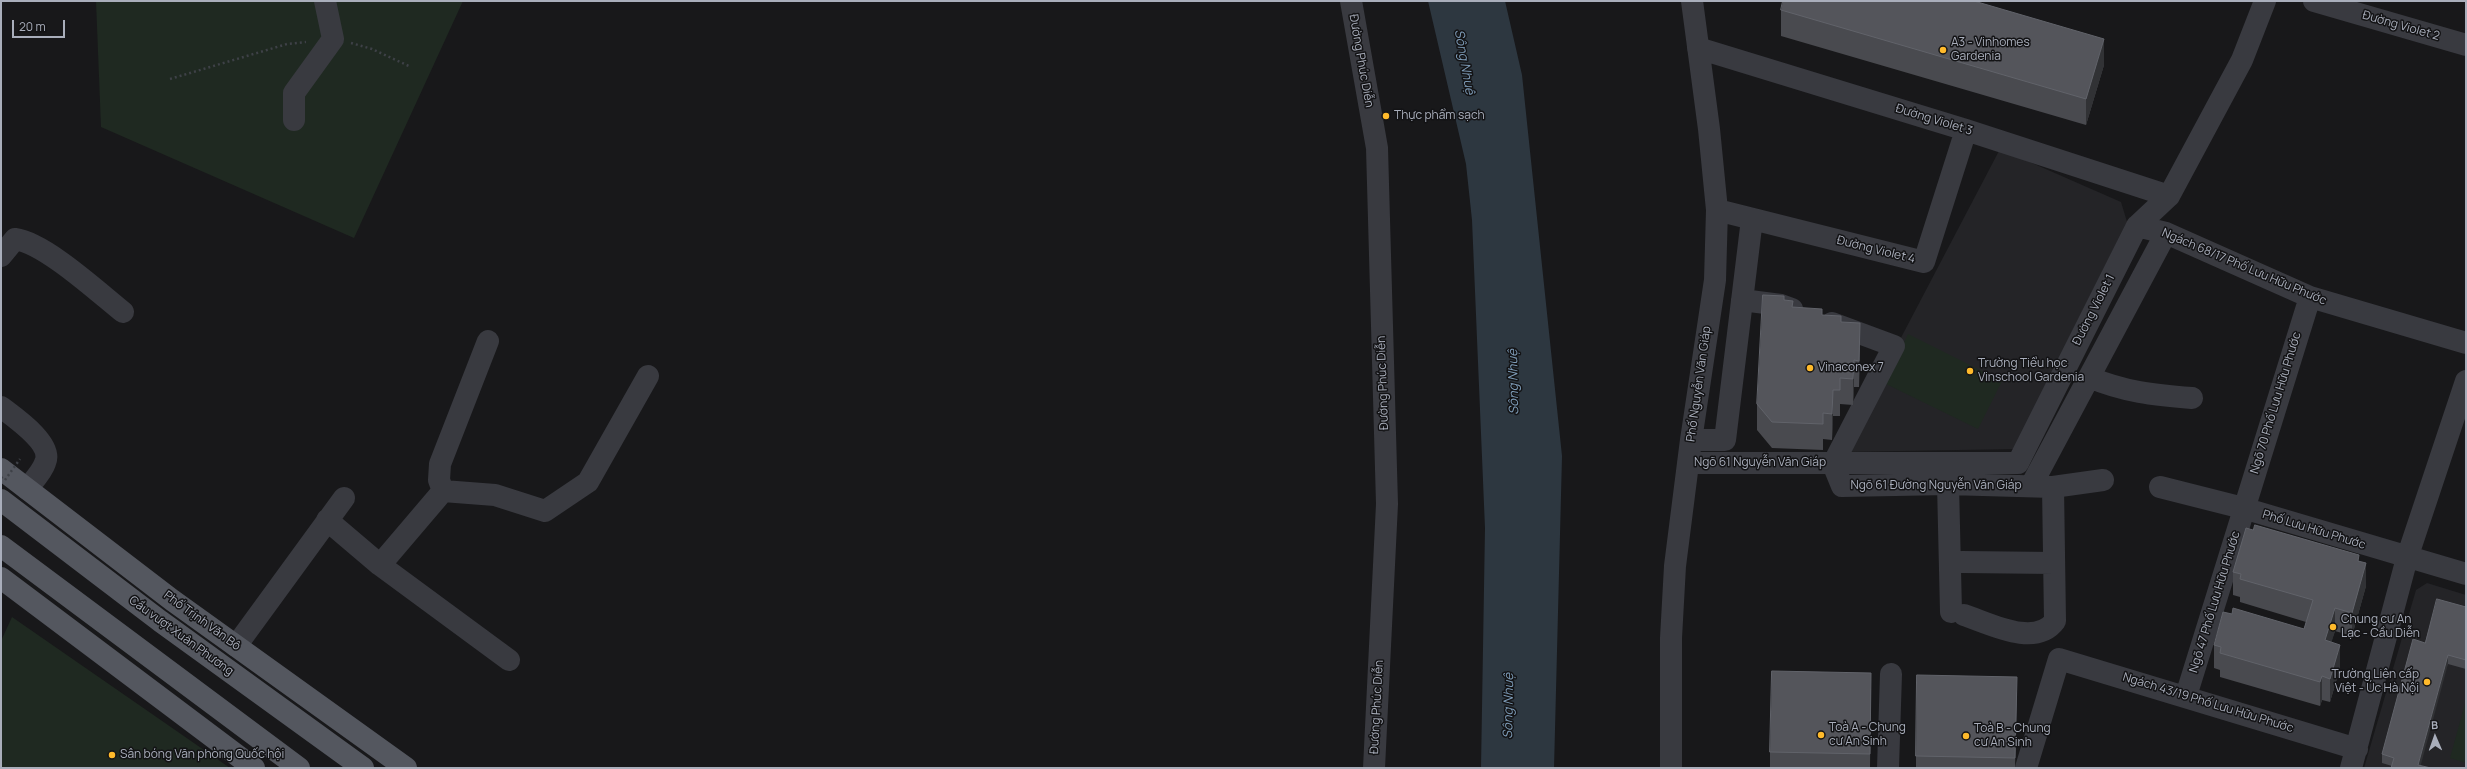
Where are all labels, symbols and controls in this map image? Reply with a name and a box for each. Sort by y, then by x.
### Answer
street label: Đường Violet 2 [2361,8,2441,44]
scale bar [14,12,67,38]
street label: Đường Phúc Diễn [1346,13,1376,109]
text: 20 m [19,18,46,35]
water label: Sông Nhuệ [1451,28,1477,96]
place label: A3 - Vinhomes Gardenia [1951,36,2030,64]
marker: A3 - Vinhomes Gardenia [1938,45,1948,55]
street label: Đường Violet 3 [1894,101,1974,139]
place label: Thực phẩm sạch [1394,109,1485,123]
marker: Thực phẩm sạch [1381,111,1391,121]
street label: Ngách 68/17 Phố Lưu Hữu Phước [2160,226,2328,308]
street label: Đường Violet 4 [1835,233,1917,267]
street label: Đường Violet 1 [2070,272,2118,348]
street label: Phố Nguyễn Văn Giáp [1684,325,1714,443]
street label: Ngõ 70 Phố Lưu Hữu Phước [2248,330,2304,476]
street label: Đường Phúc Diễn [1374,336,1392,430]
water label: Sông Nhuệ [1506,349,1522,415]
place label: Trường Tiểu học Vinschool Gardenia [1978,357,2084,385]
place label: Vinaconex 7 [1818,361,1884,375]
marker: Vinaconex 7 [1805,363,1815,373]
marker: Trường Tiểu học Vinschool Gardenia [1965,366,1975,376]
street label: Ngõ 61 Nguyễn Văn Giáp [1694,456,1826,470]
street label: Ngõ 61 Đường Nguyễn Văn Giáp [1850,479,2022,493]
street label: Phố Lưu Hữu Phước [2261,507,2367,553]
street label: Ngõ 47 Phố Lưu Hữu Phước [2187,529,2243,675]
street label: Phố Trịnh Văn Bô [161,588,243,654]
street label: Cầu vượt Xuân Phương [126,593,236,679]
place label: Chung cư An Lạc - Cầu Diễn [2341,613,2420,641]
marker: Chung cư An Lạc - Cầu Diễn [2328,622,2338,632]
street label: Đường Phúc Diễn [1367,659,1387,755]
place label: Trường Liên cấp Việt - Úc Hà Nội [2331,668,2419,696]
street label: Ngách 43/19 Phố Lưu Hữu Phước [2121,670,2295,736]
water label: Sông Nhuệ [1501,673,1517,739]
marker: Trường Liên cấp Việt - Úc Hà Nội [2422,677,2432,687]
north arrow [2415,717,2455,757]
text: B [2431,717,2438,732]
place label: Toà A - Chung cư An Sinh [1829,721,1906,749]
place label: Toà B - Chung cư An Sinh [1974,722,2051,750]
marker: Toà A - Chung cư An Sinh [1816,730,1826,740]
marker: Toà B - Chung cư An Sinh [1961,731,1971,741]
place label: Sân bóng Văn phòng Quốc hội [120,748,284,762]
marker: Sân bóng Văn phòng Quốc hội [107,750,117,760]

